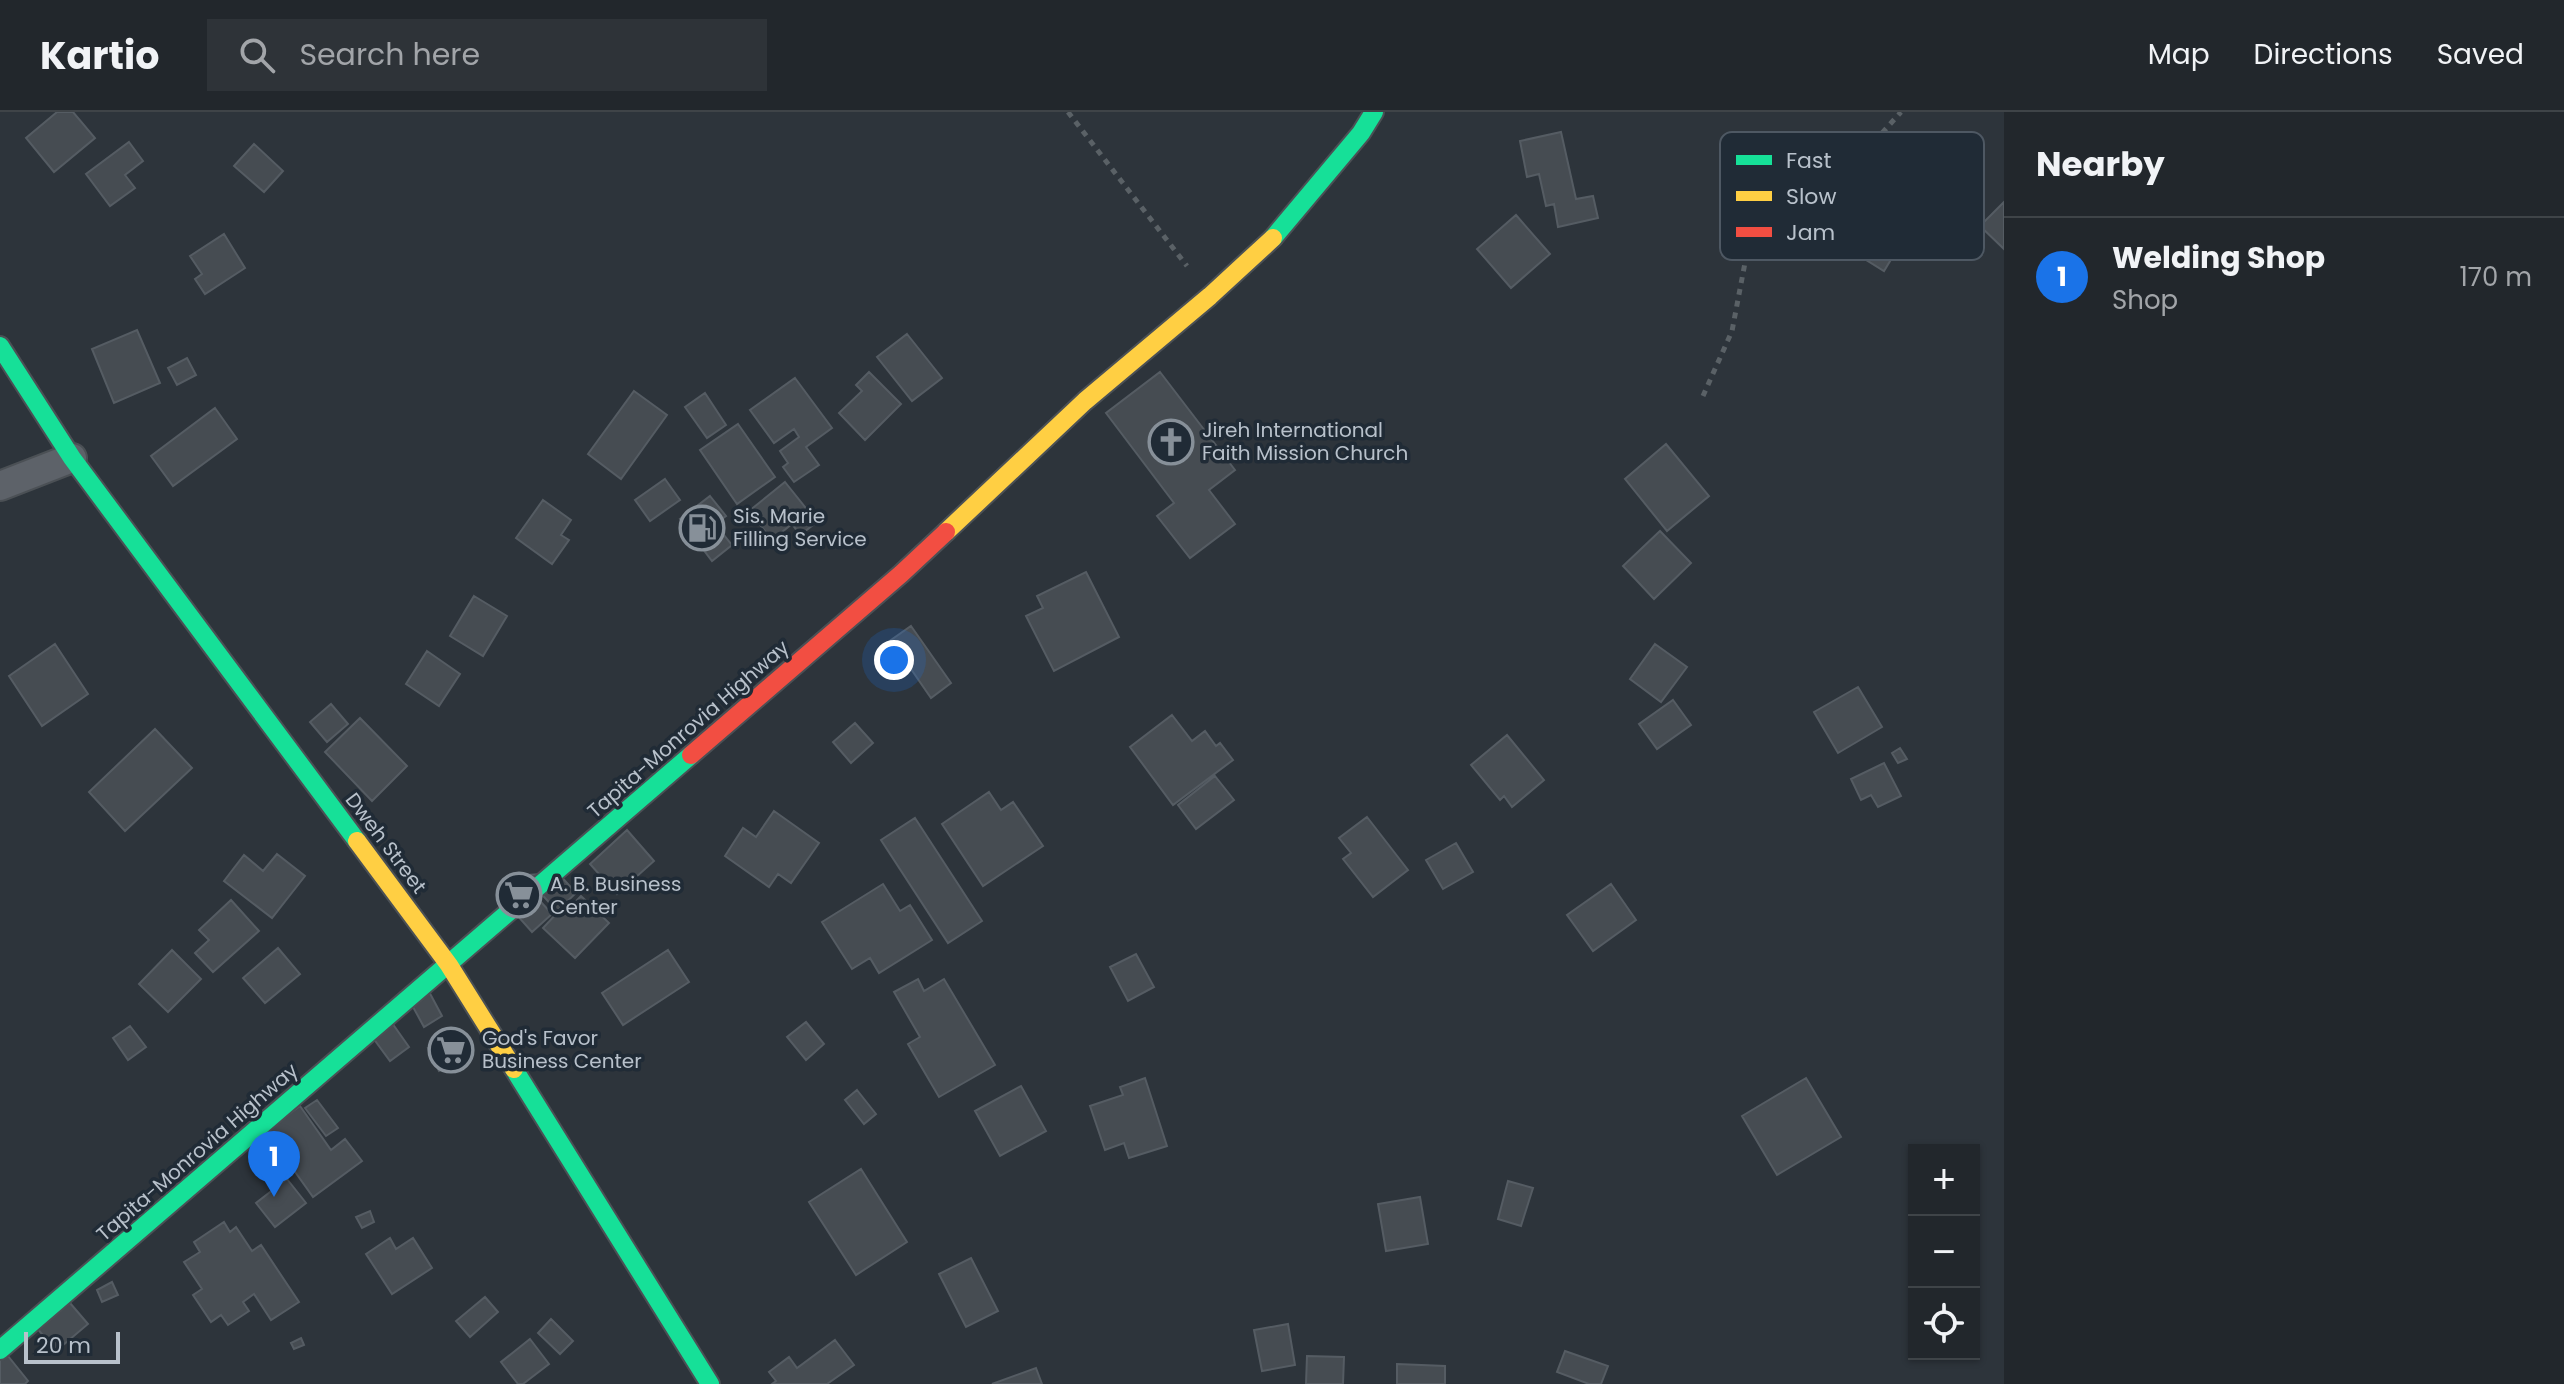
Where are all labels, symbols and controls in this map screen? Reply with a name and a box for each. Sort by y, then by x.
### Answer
search box [207,19,767,91]
text: Kartio [40,29,159,82]
icon: search [235,33,279,77]
text: Search here [299,33,480,76]
text: Map [2148,35,2210,74]
text: Directions [2254,35,2393,74]
text: Saved [2437,35,2524,74]
legend [1720,132,1984,260]
text: Nearby [2036,140,2165,188]
text: Fast [1786,145,1831,176]
text: Slow [1786,181,1836,212]
text: Jam [1786,217,1835,248]
text: Welding Shop [2112,236,2325,279]
text: 1 [2057,259,2067,295]
text: 170 m [2459,259,2532,295]
text: Shop [2112,282,2178,318]
place label: Jireh International Faith Mission Church [1202,416,1408,467]
church icon: Jireh International Faith Mission Church [1147,418,1195,466]
place label: Sis. Marie Filling Service [733,502,867,553]
fuel station icon: Sis. Marie Filling Service [678,504,726,552]
street label: Tapita-Monrovia Highway [581,633,795,825]
your location [874,640,914,680]
street label: Dweh Street [339,787,433,899]
place label: A. B. Business Center [550,870,681,921]
supermarket icon: A. B. Business Center [495,871,543,919]
place label: God's Favor Business Center [482,1024,642,1075]
supermarket icon: God's Favor Business Center [427,1026,475,1074]
street label: Tapita-Monrovia Highway [90,1056,304,1248]
pin: 1 [248,1131,300,1197]
map controls [1908,1144,1980,1360]
button: + [1908,1144,1980,1216]
button: − [1908,1216,1980,1288]
button: locate [1908,1288,1980,1360]
scale bar [24,1328,120,1364]
text: 20 m [36,1330,91,1361]

